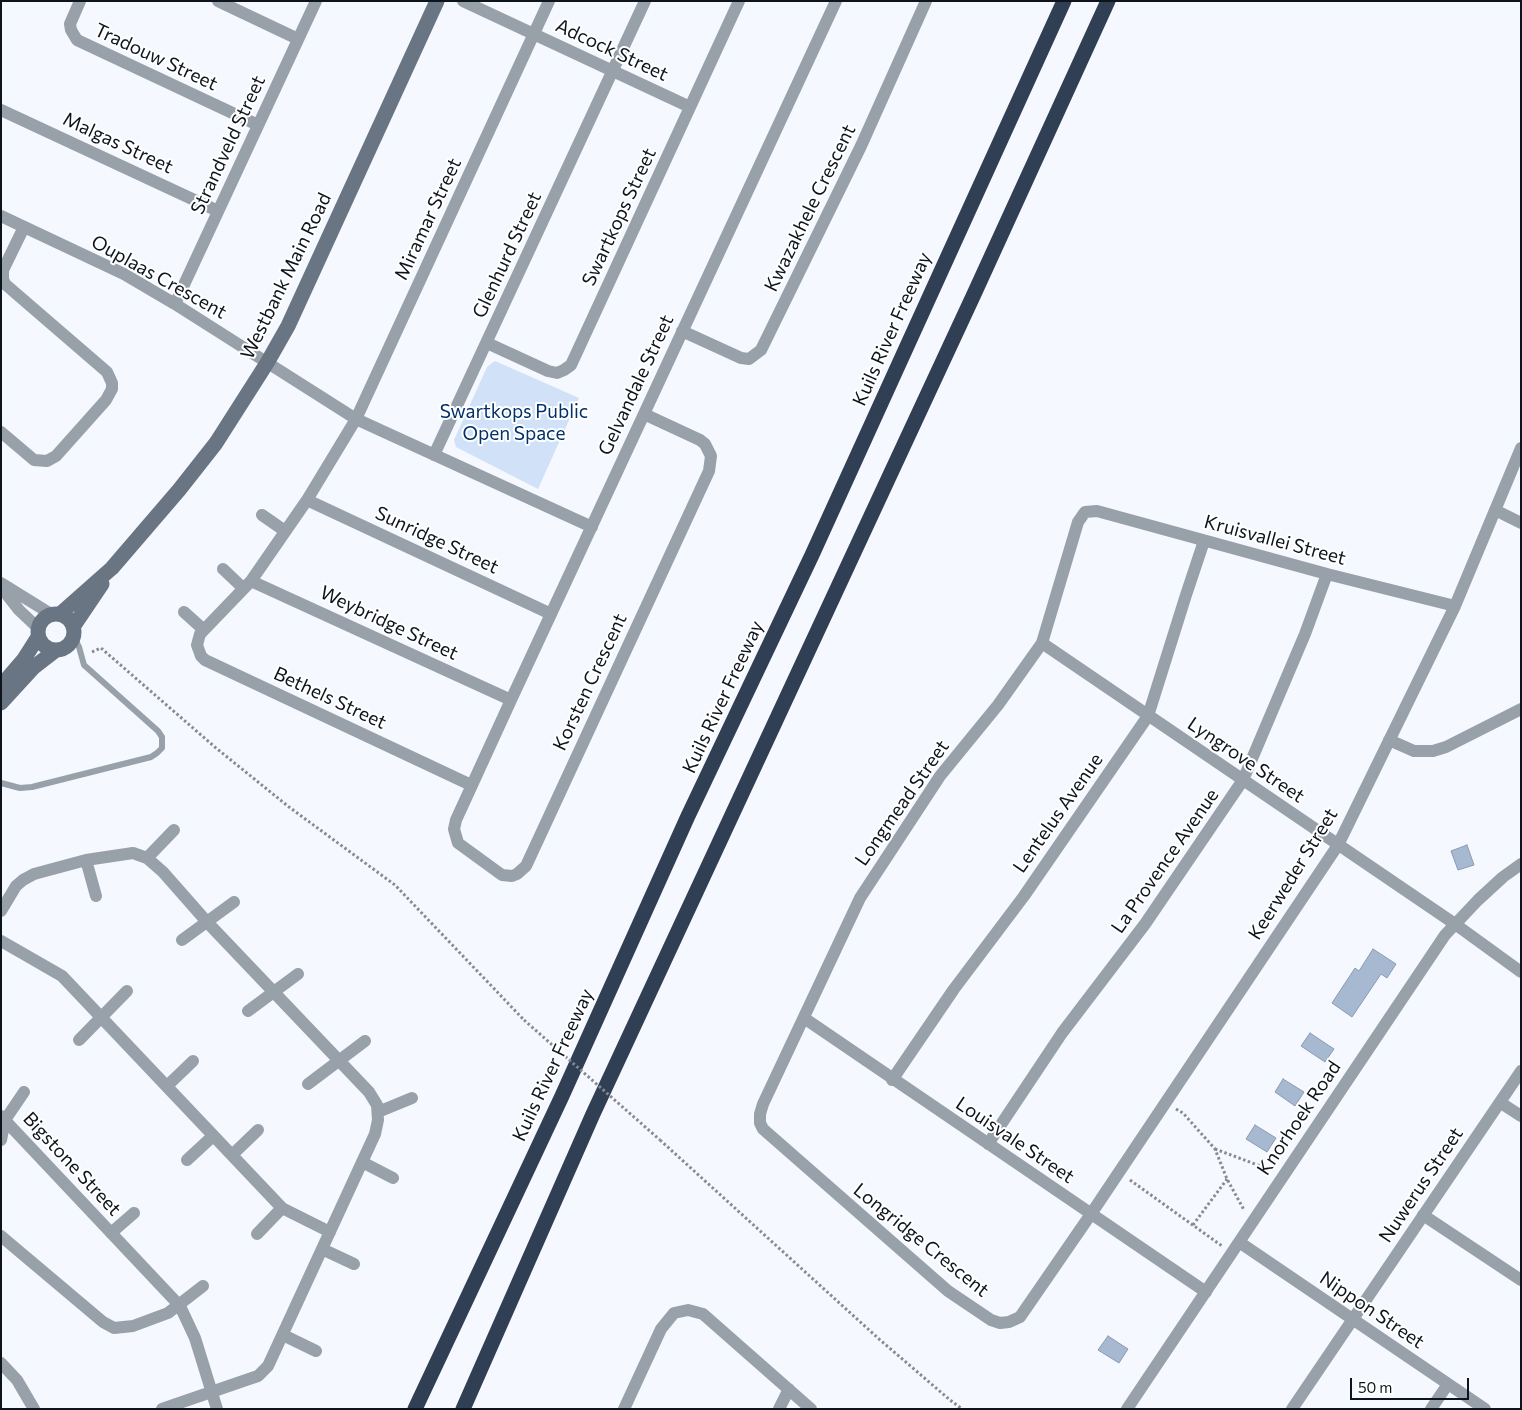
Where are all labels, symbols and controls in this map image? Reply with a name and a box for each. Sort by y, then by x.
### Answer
street label: Adcock Street [552,14,672,86]
street label: Tradouw Street [91,18,221,96]
street label: Strandveld Street [186,72,270,218]
street label: Malgas Street [59,108,177,178]
street label: Kwazakhele Crescent [760,121,860,295]
street label: Swartkops Street [577,145,661,289]
street label: Miramar Street [390,154,466,284]
street label: Glenhurd Street [468,188,546,322]
street label: Westbank Main Road [236,189,336,363]
street label: Ouplaas Crescent [87,230,231,324]
street label: Kuils River Freeway [848,249,936,409]
street label: Gelvandale Street [593,311,679,459]
park label: Swartkops Public Open Space [440,401,588,445]
street label: Sunridge Street [372,501,502,579]
street label: Kruisvallei Street [1202,510,1348,570]
street label: Weybridge Street [316,581,462,665]
street label: Korsten Crescent [548,610,632,754]
street label: Kuils River Freeway [678,617,768,777]
street label: Bethels Street [270,662,390,734]
street label: Lyngrove Street [1183,712,1309,808]
street label: Longmead Street [850,736,954,870]
street label: Lentelus Avenue [1008,749,1108,877]
street label: La Provence Avenue [1107,784,1223,938]
street label: Keerweder Street [1243,804,1343,944]
street label: Kuils River Freeway [508,985,598,1145]
street label: Knorhoek Road [1252,1056,1346,1180]
street label: Louisvale Street [951,1092,1079,1188]
street label: Bigstone Street [18,1107,126,1221]
street label: Nuwerus Street [1374,1123,1468,1247]
street label: Longridge Crescent [849,1178,993,1302]
street label: Nippon Street [1315,1267,1429,1353]
scale bar [1352,1368,1471,1400]
text: 50 m [1358,1378,1392,1396]

